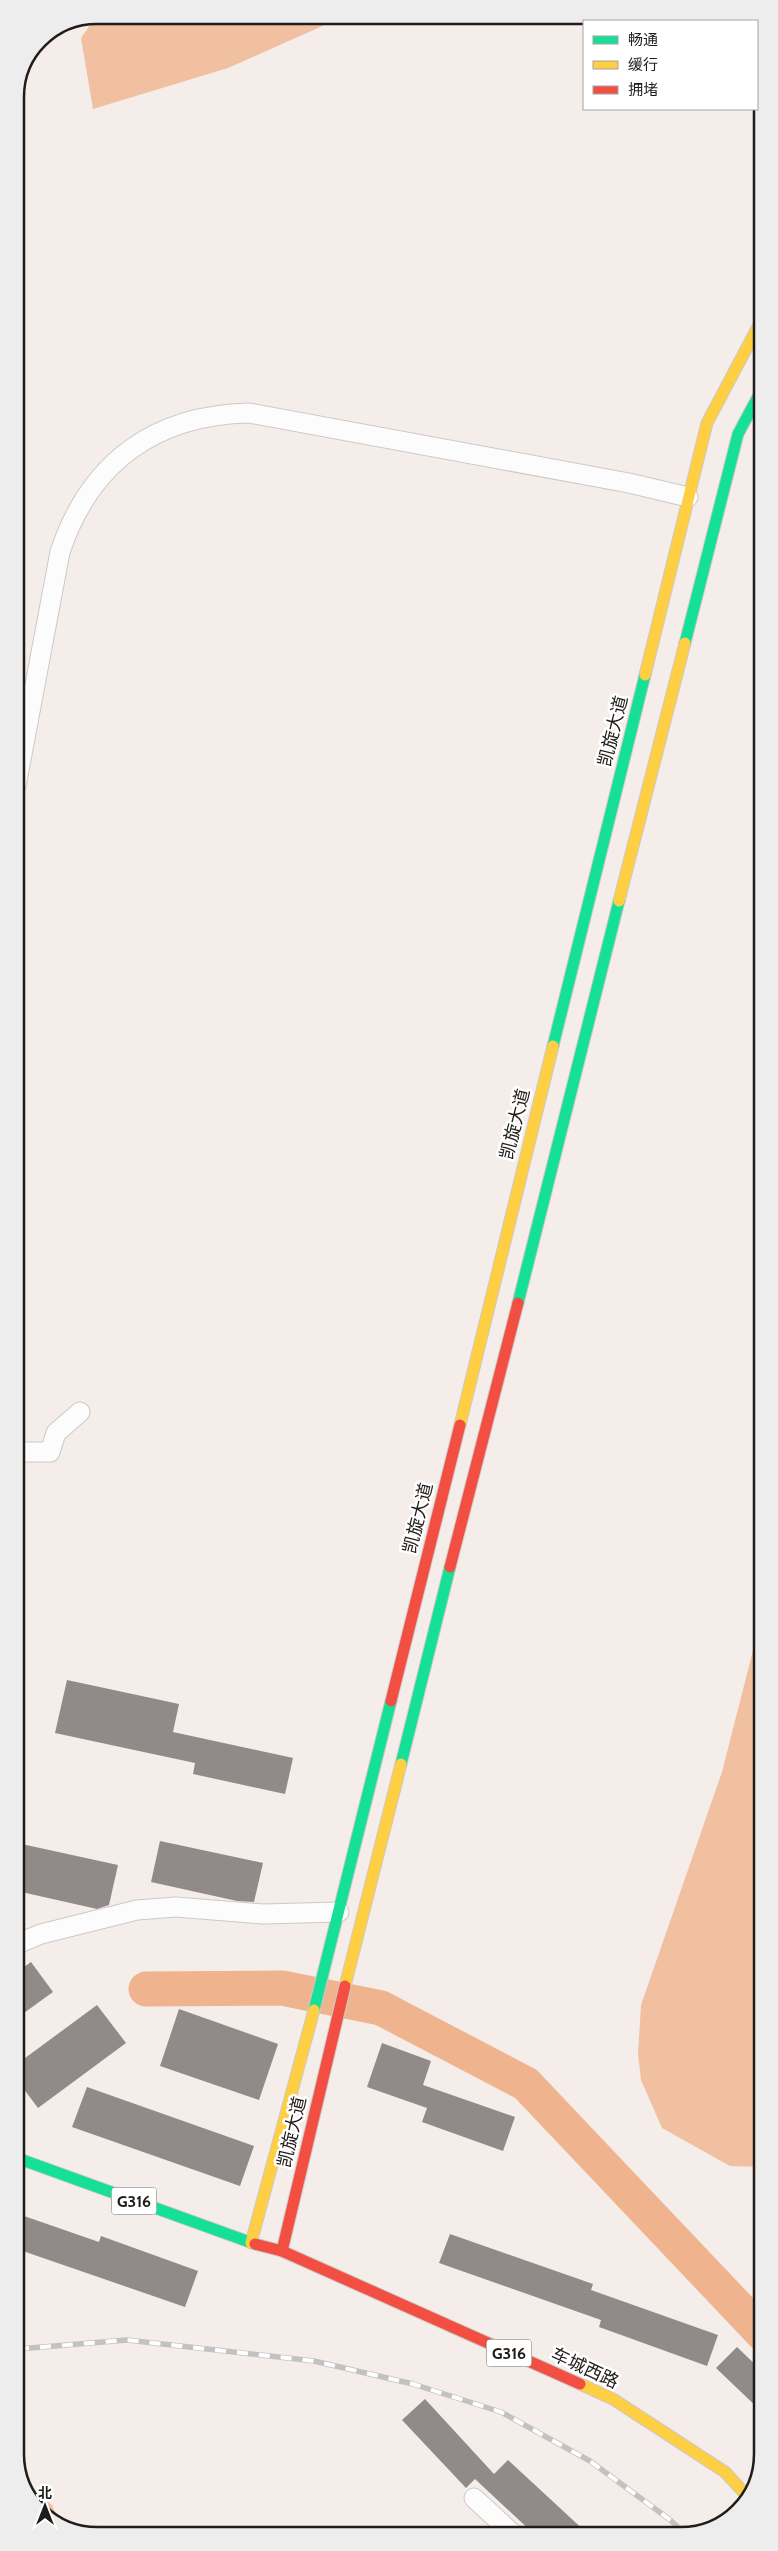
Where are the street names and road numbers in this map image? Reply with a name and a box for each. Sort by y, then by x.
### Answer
street label: 凯旋大道 [594,693,632,769]
street label: 凯旋大道 [496,1086,534,1162]
street label: 凯旋大道 [399,1480,437,1556]
street label: 凯旋大道 [273,2094,311,2170]
road number: G316 [112,2188,156,2214]
road number: G316 [486,2340,532,2366]
street label: 车城西路 [548,2343,622,2393]

